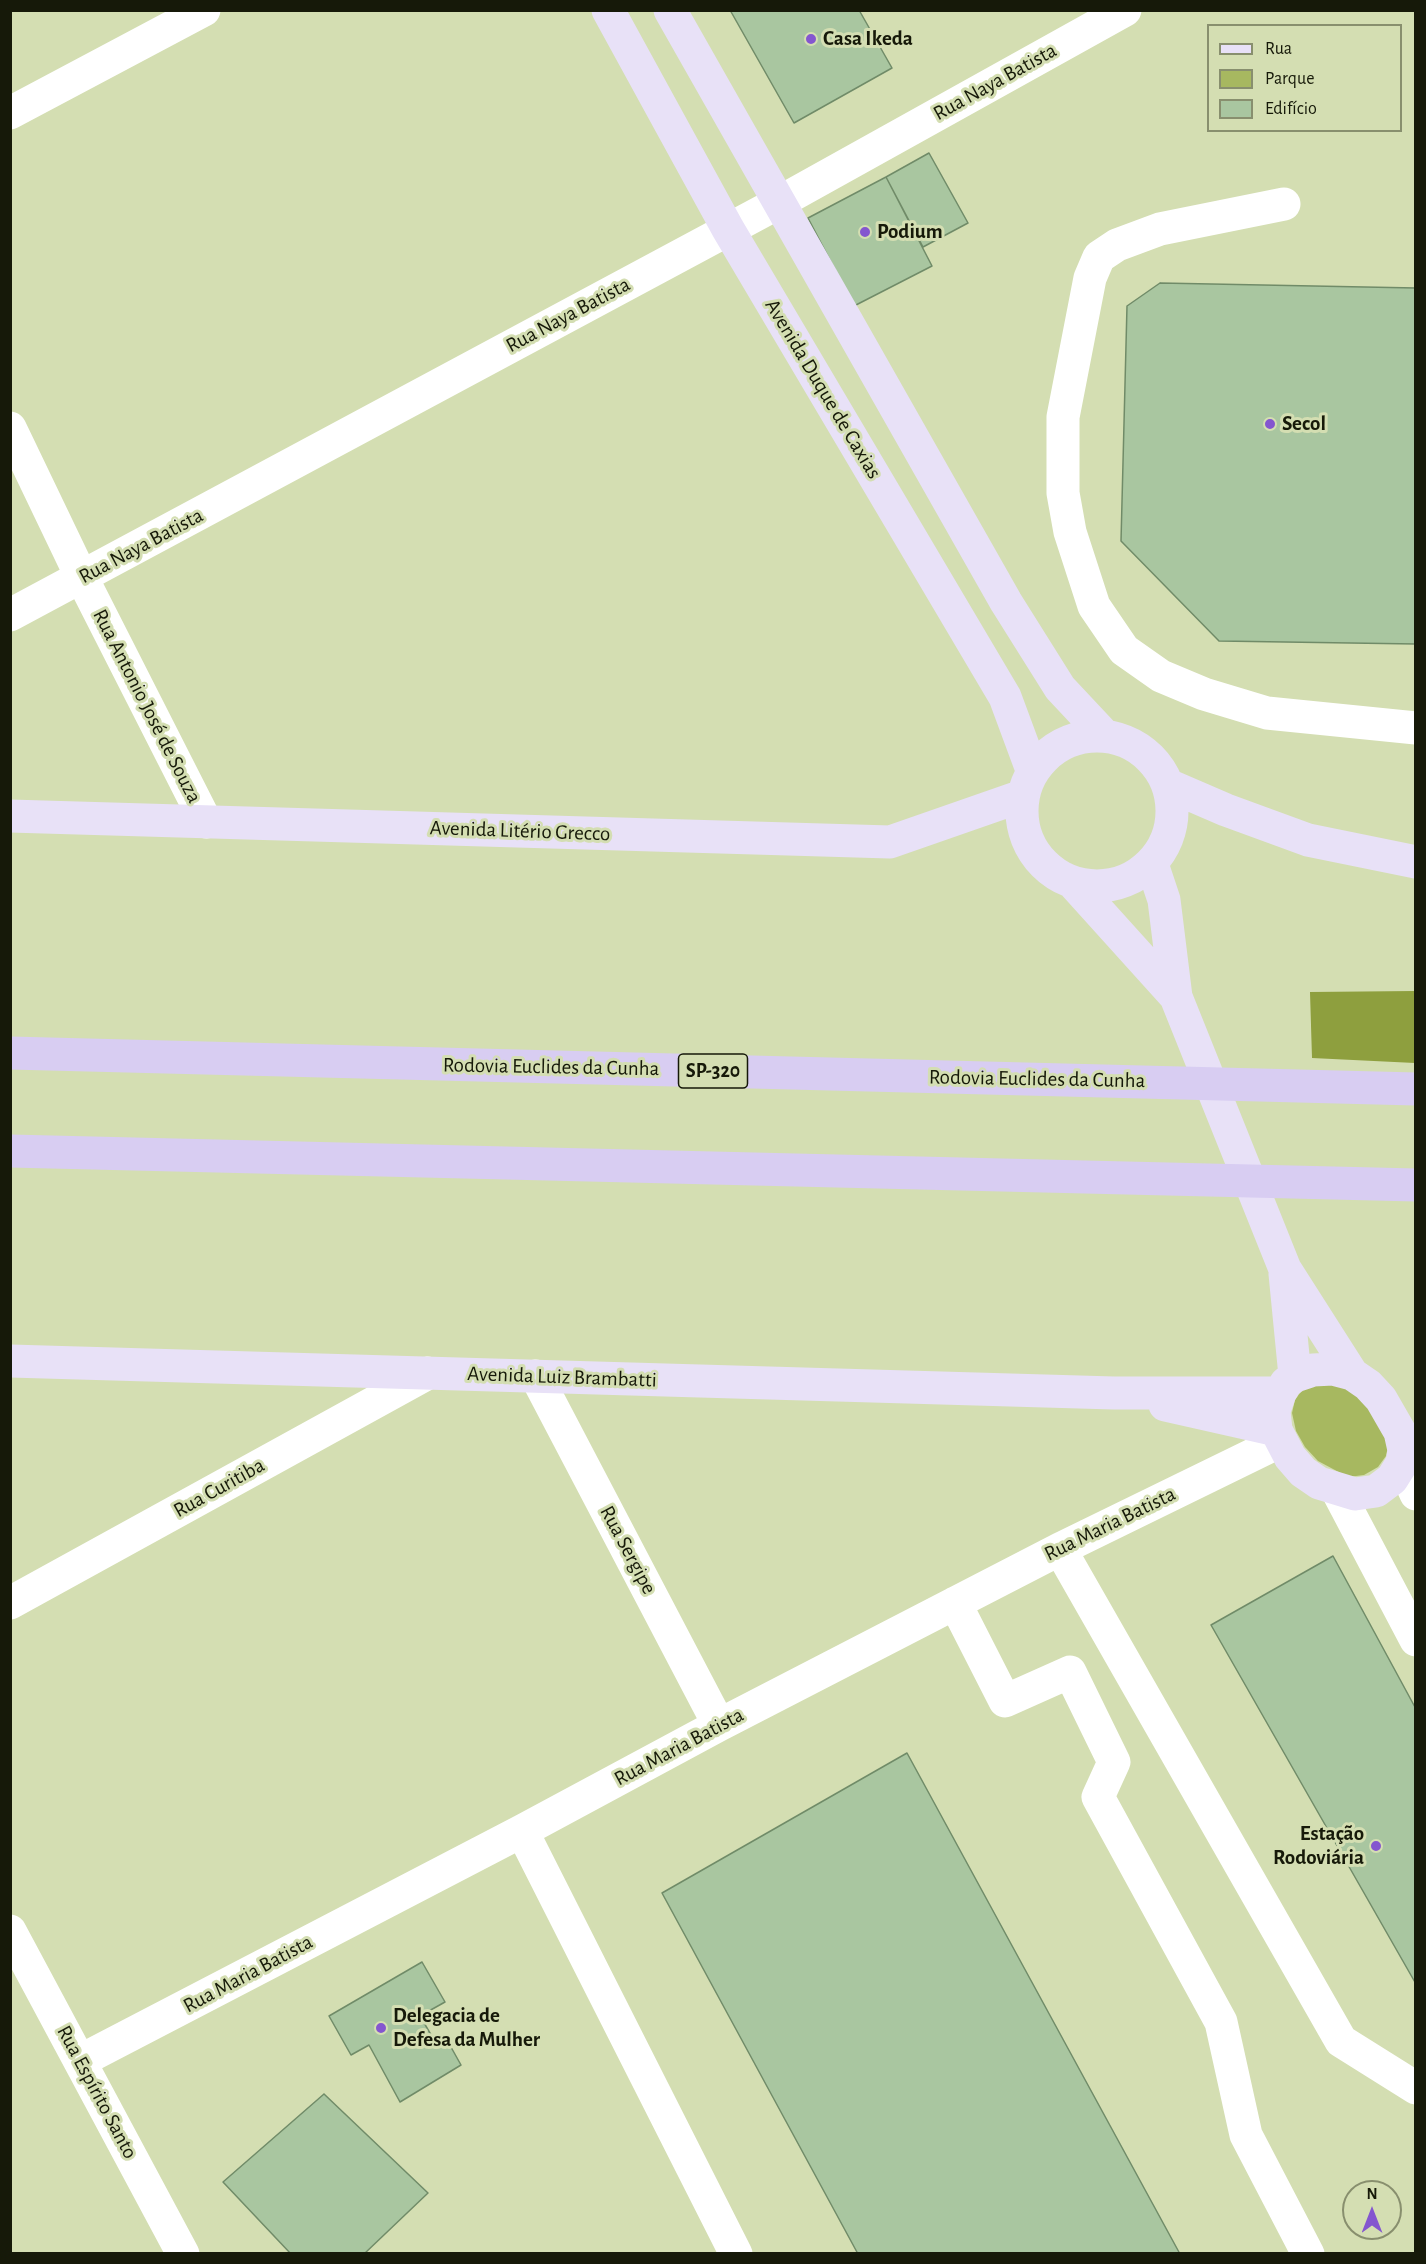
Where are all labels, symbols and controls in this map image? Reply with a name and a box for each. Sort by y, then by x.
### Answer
legend [1207,24,1402,132]
place label: Casa Ikeda [823,26,913,52]
marker: Casa Ikeda [804,32,818,46]
street label: Rua Naya Batista [929,38,1061,126]
text: Rua [1265,40,1292,58]
text: Parque [1265,70,1314,88]
text: Edifício [1265,100,1317,118]
place label: Podium [877,219,943,245]
marker: Podium [858,225,872,239]
street label: Rua Naya Batista [502,272,634,358]
street label: Avenida Duque de Caxias [759,295,887,483]
place label: Secol [1282,411,1326,437]
marker: Secol [1263,417,1277,431]
street label: Rua Naya Batista [75,503,207,589]
street label: Rua Antonio José de Souza [87,605,207,807]
street label: Avenida Litério Grecco [429,815,611,847]
street label: Rodovia Euclides da Cunha [443,1053,659,1081]
road number: SP-320 [678,1054,748,1088]
street label: Rodovia Euclides da Cunha [929,1065,1145,1093]
street label: Avenida Luiz Brambatti [467,1361,657,1393]
street label: Rua Curitiba [169,1453,269,1523]
street label: Rua Maria Batista [1040,1481,1180,1567]
street label: Rua Sergipe [594,1501,662,1599]
street label: Rua Maria Batista [610,1702,748,1792]
place label: Estação Rodoviária [1273,1821,1364,1871]
marker: Estação Rodoviária [1369,1839,1383,1853]
street label: Rua Maria Batista [179,1929,317,2019]
place label: Delegacia de Defesa da Mulher [393,2003,540,2053]
street label: Rua Espírito Santo [51,2021,143,2163]
marker: Delegacia de Defesa da Mulher [374,2021,388,2035]
north arrow [1342,2180,1402,2240]
text: N [1366,2186,1378,2202]

